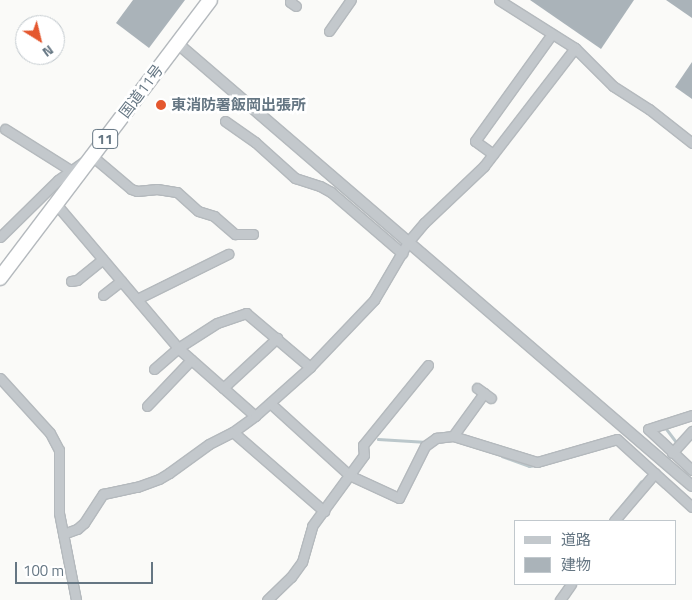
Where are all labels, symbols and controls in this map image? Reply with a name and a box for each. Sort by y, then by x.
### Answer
north arrow [15,15,65,65]
text: N [38,40,59,63]
street label: 国道11号 [115,61,167,121]
place label: 東消防署飯岡出張所 [171,96,306,114]
marker: 東消防署飯岡出張所 [155,99,167,111]
road number: 11 [91,128,119,150]
legend [514,520,677,585]
text: 道路 [561,528,591,551]
scale bar [18,552,155,584]
text: 建物 [561,553,591,576]
text: 100 m [23,559,64,582]

